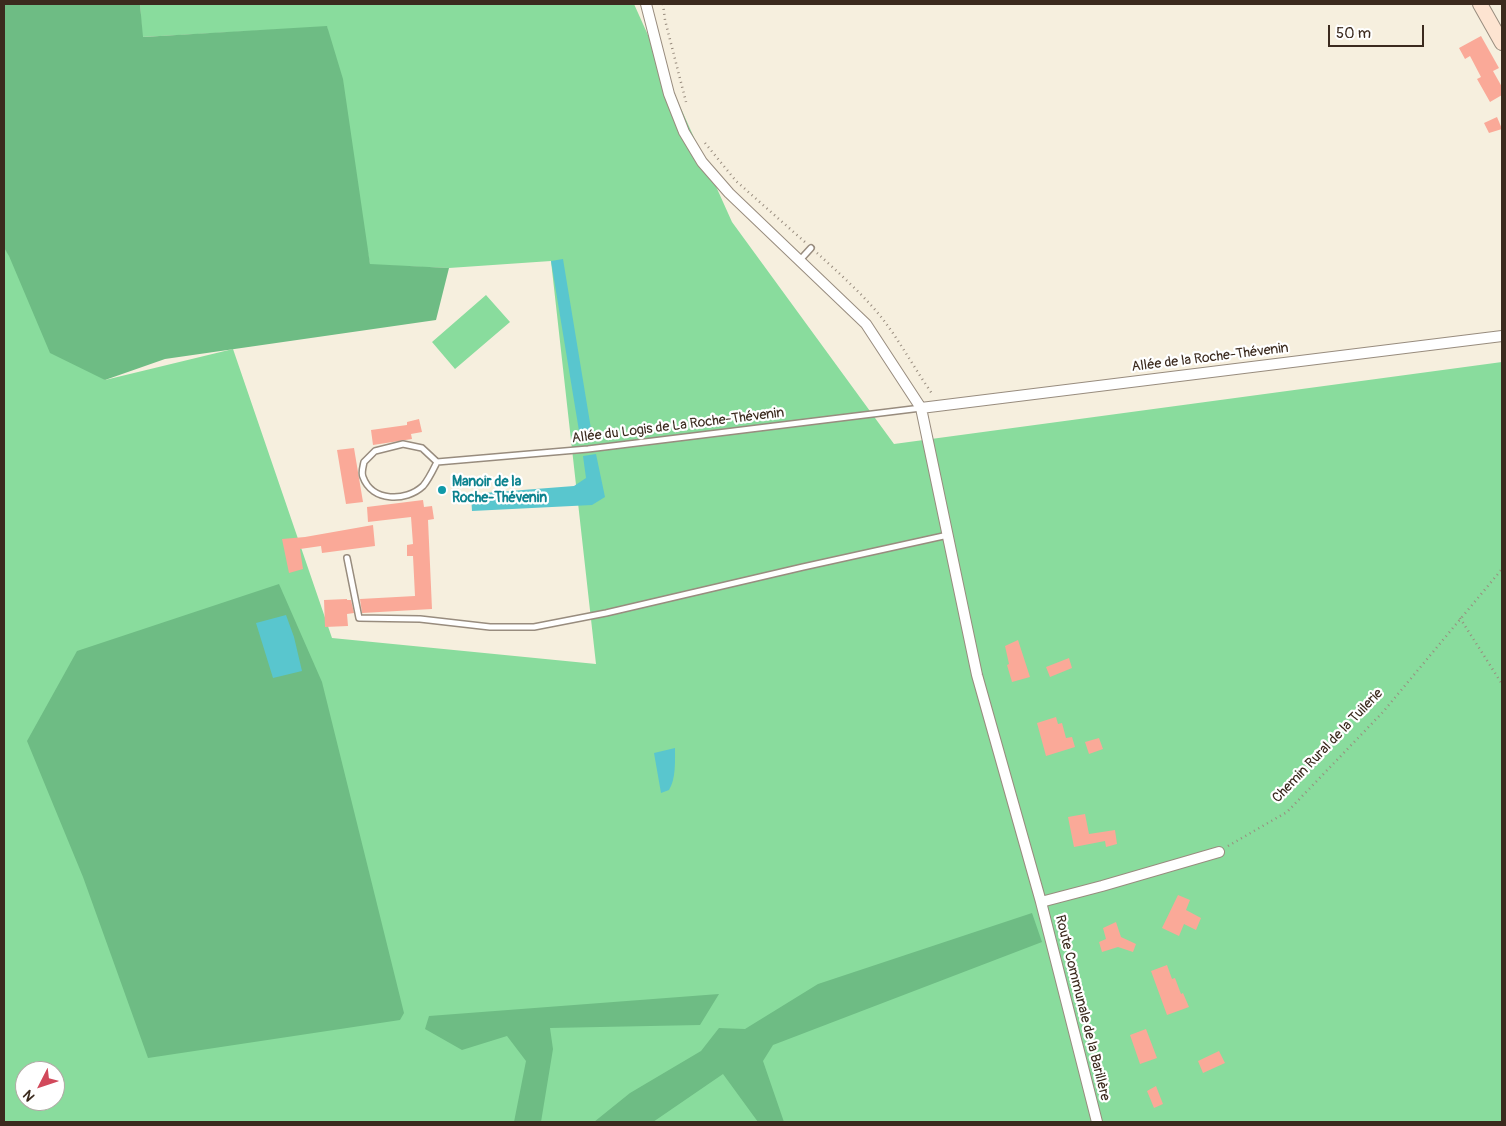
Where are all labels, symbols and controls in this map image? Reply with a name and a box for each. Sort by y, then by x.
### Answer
scale bar [1331,15,1427,47]
text: 50 m [1336,24,1371,43]
street label: Allée de la Roche-Thévenin [1131,340,1289,376]
street label: Allée du Logis de La Roche-Thévenin [571,405,785,447]
place label: Manoir de la Roche-Thévenin [452,474,547,507]
marker: Manoir de la Roche-Thévenin [436,484,448,496]
street label: Chemin Rural de la Tuilerie [1269,685,1387,807]
street label: Route Communale de la Barillère [1051,913,1113,1103]
north arrow [15,1061,65,1111]
text: N [20,1086,39,1105]

